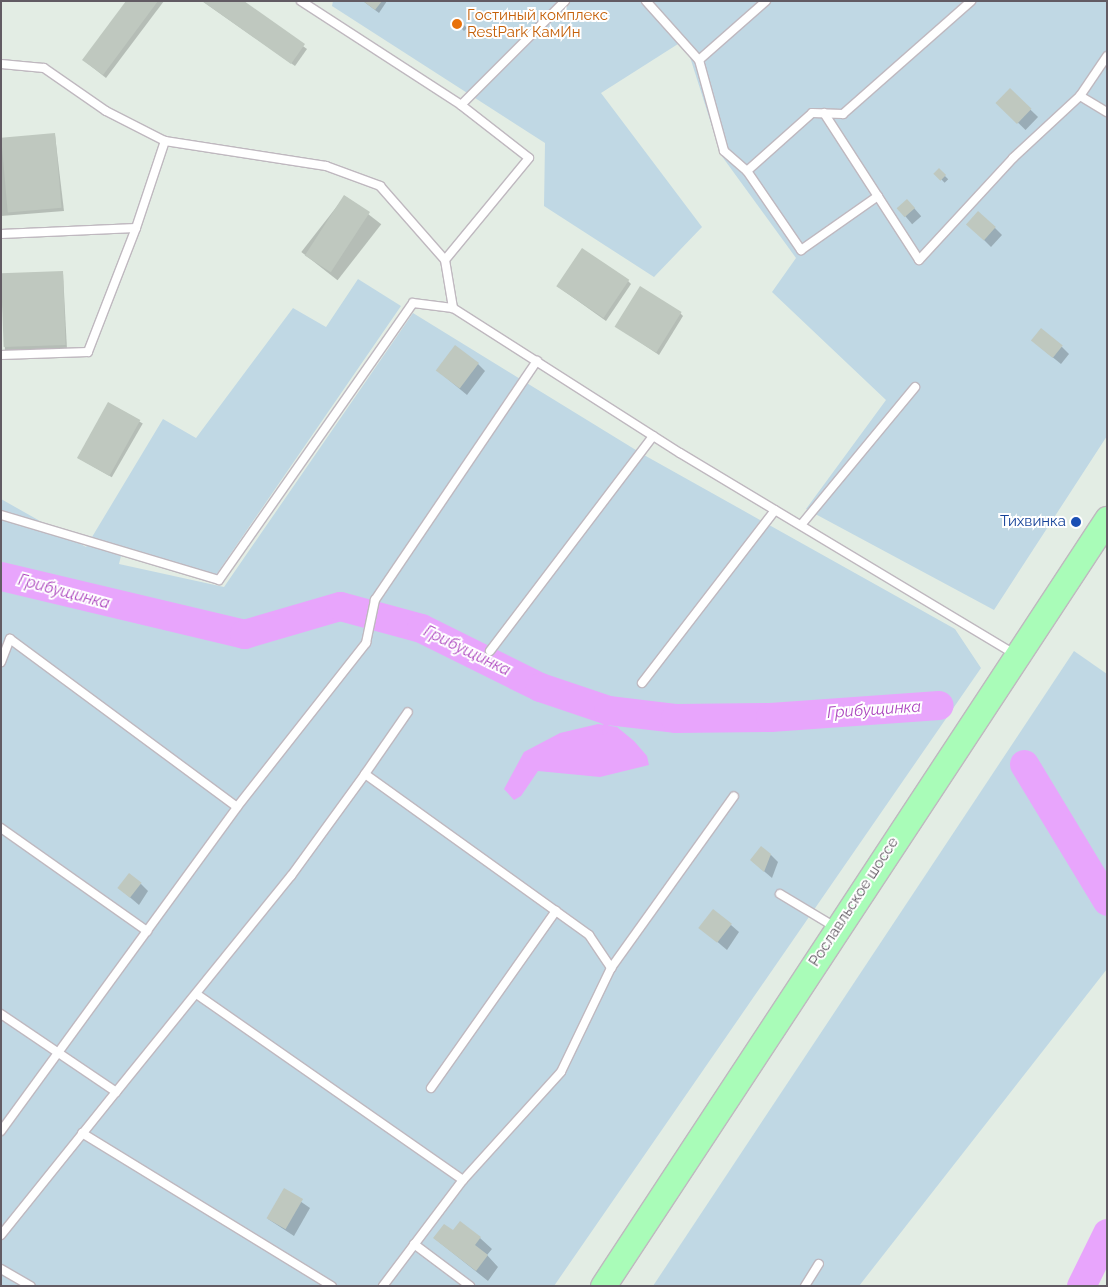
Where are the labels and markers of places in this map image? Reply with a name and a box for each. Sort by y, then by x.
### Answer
place label: Гостиный комплекс RestPark КамИн [467,6,608,41]
marker: Гостиный комплекс RestPark КамИн [451,18,463,30]
place label: Тихвинка [1000,513,1066,531]
marker: Тихвинка [1070,516,1082,528]

